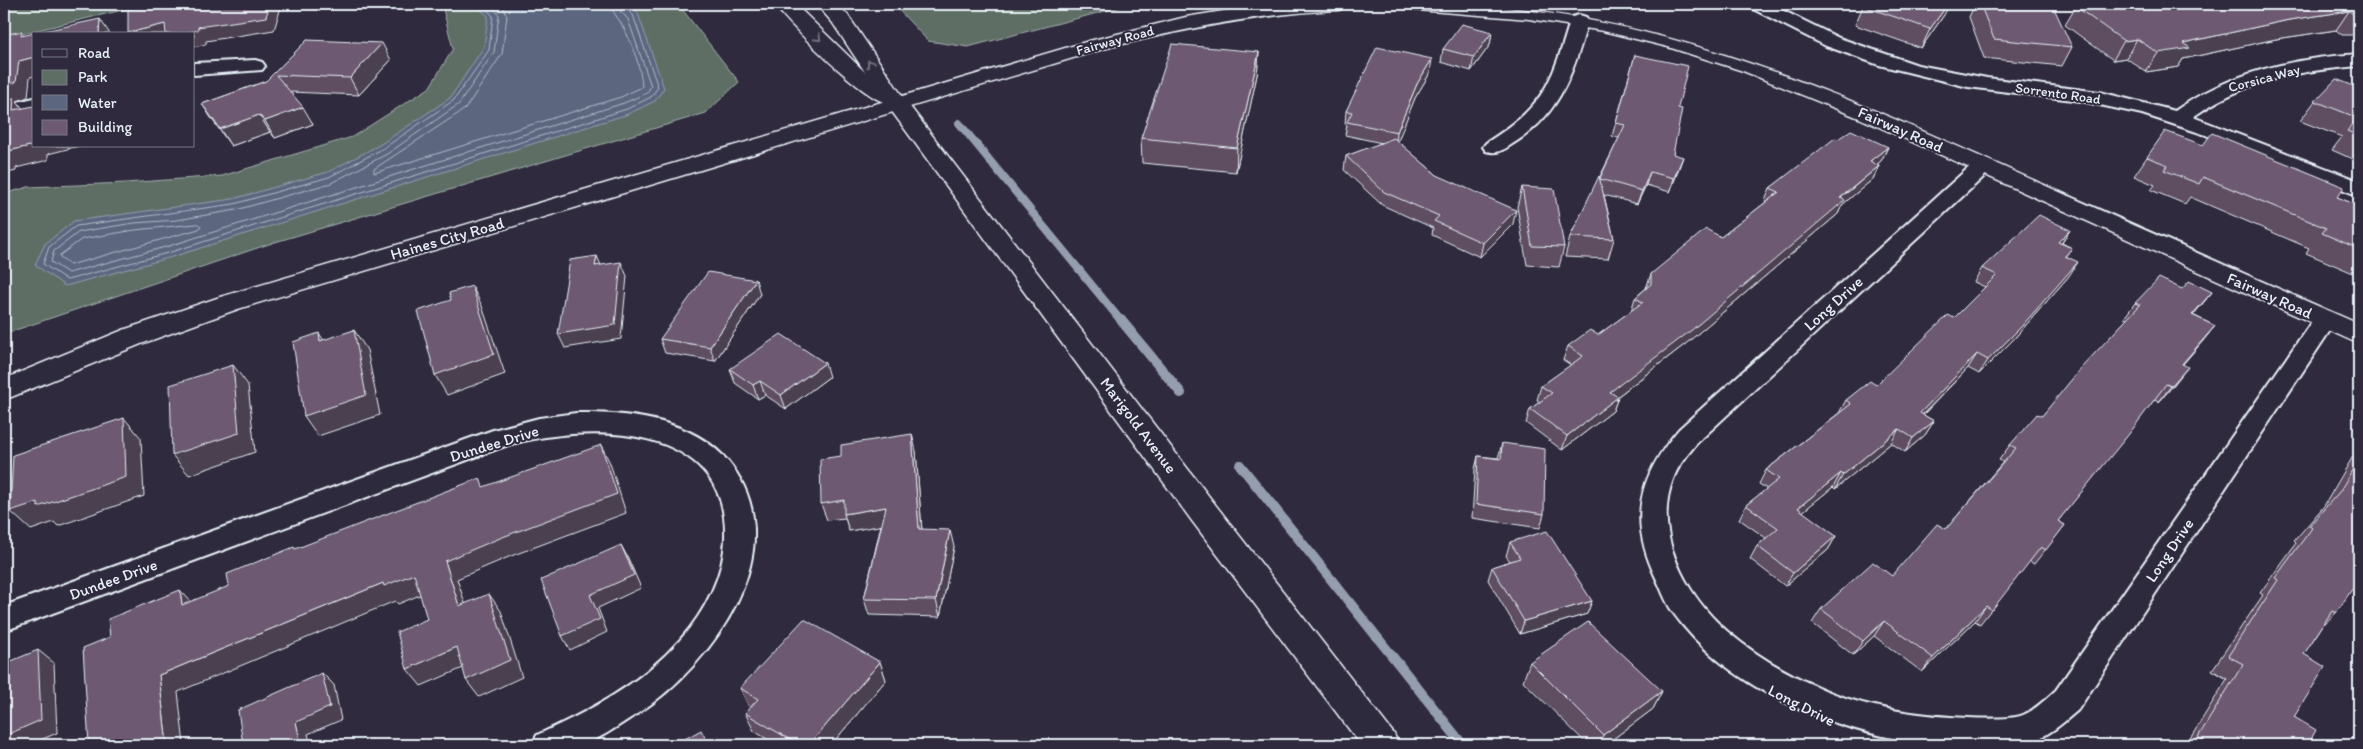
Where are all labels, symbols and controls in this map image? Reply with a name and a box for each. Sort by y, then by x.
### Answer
street label: Fairway Road [1074,22,1156,59]
legend [32,32,195,148]
one-way arrow [813,32,822,41]
text: Road [78,44,111,62]
one-way arrow [867,59,877,68]
street label: Corsica Way [2226,61,2302,96]
text: Park [78,68,108,86]
street label: Sorrento Road [2014,79,2102,108]
text: Water [78,94,117,112]
street label: Fairway Road [1855,102,1947,157]
text: Building [78,118,132,136]
street label: Haines City Road [388,213,507,264]
street label: Fairway Road [2224,268,2316,323]
street label: Long Drive [1800,272,1867,335]
street label: Marigold Avenue [1096,374,1181,477]
street label: Dundee Drive [447,421,541,466]
street label: Long Drive [2141,515,2198,586]
street label: Dundee Drive [67,555,160,604]
street label: Long Drive [1765,680,1839,731]

